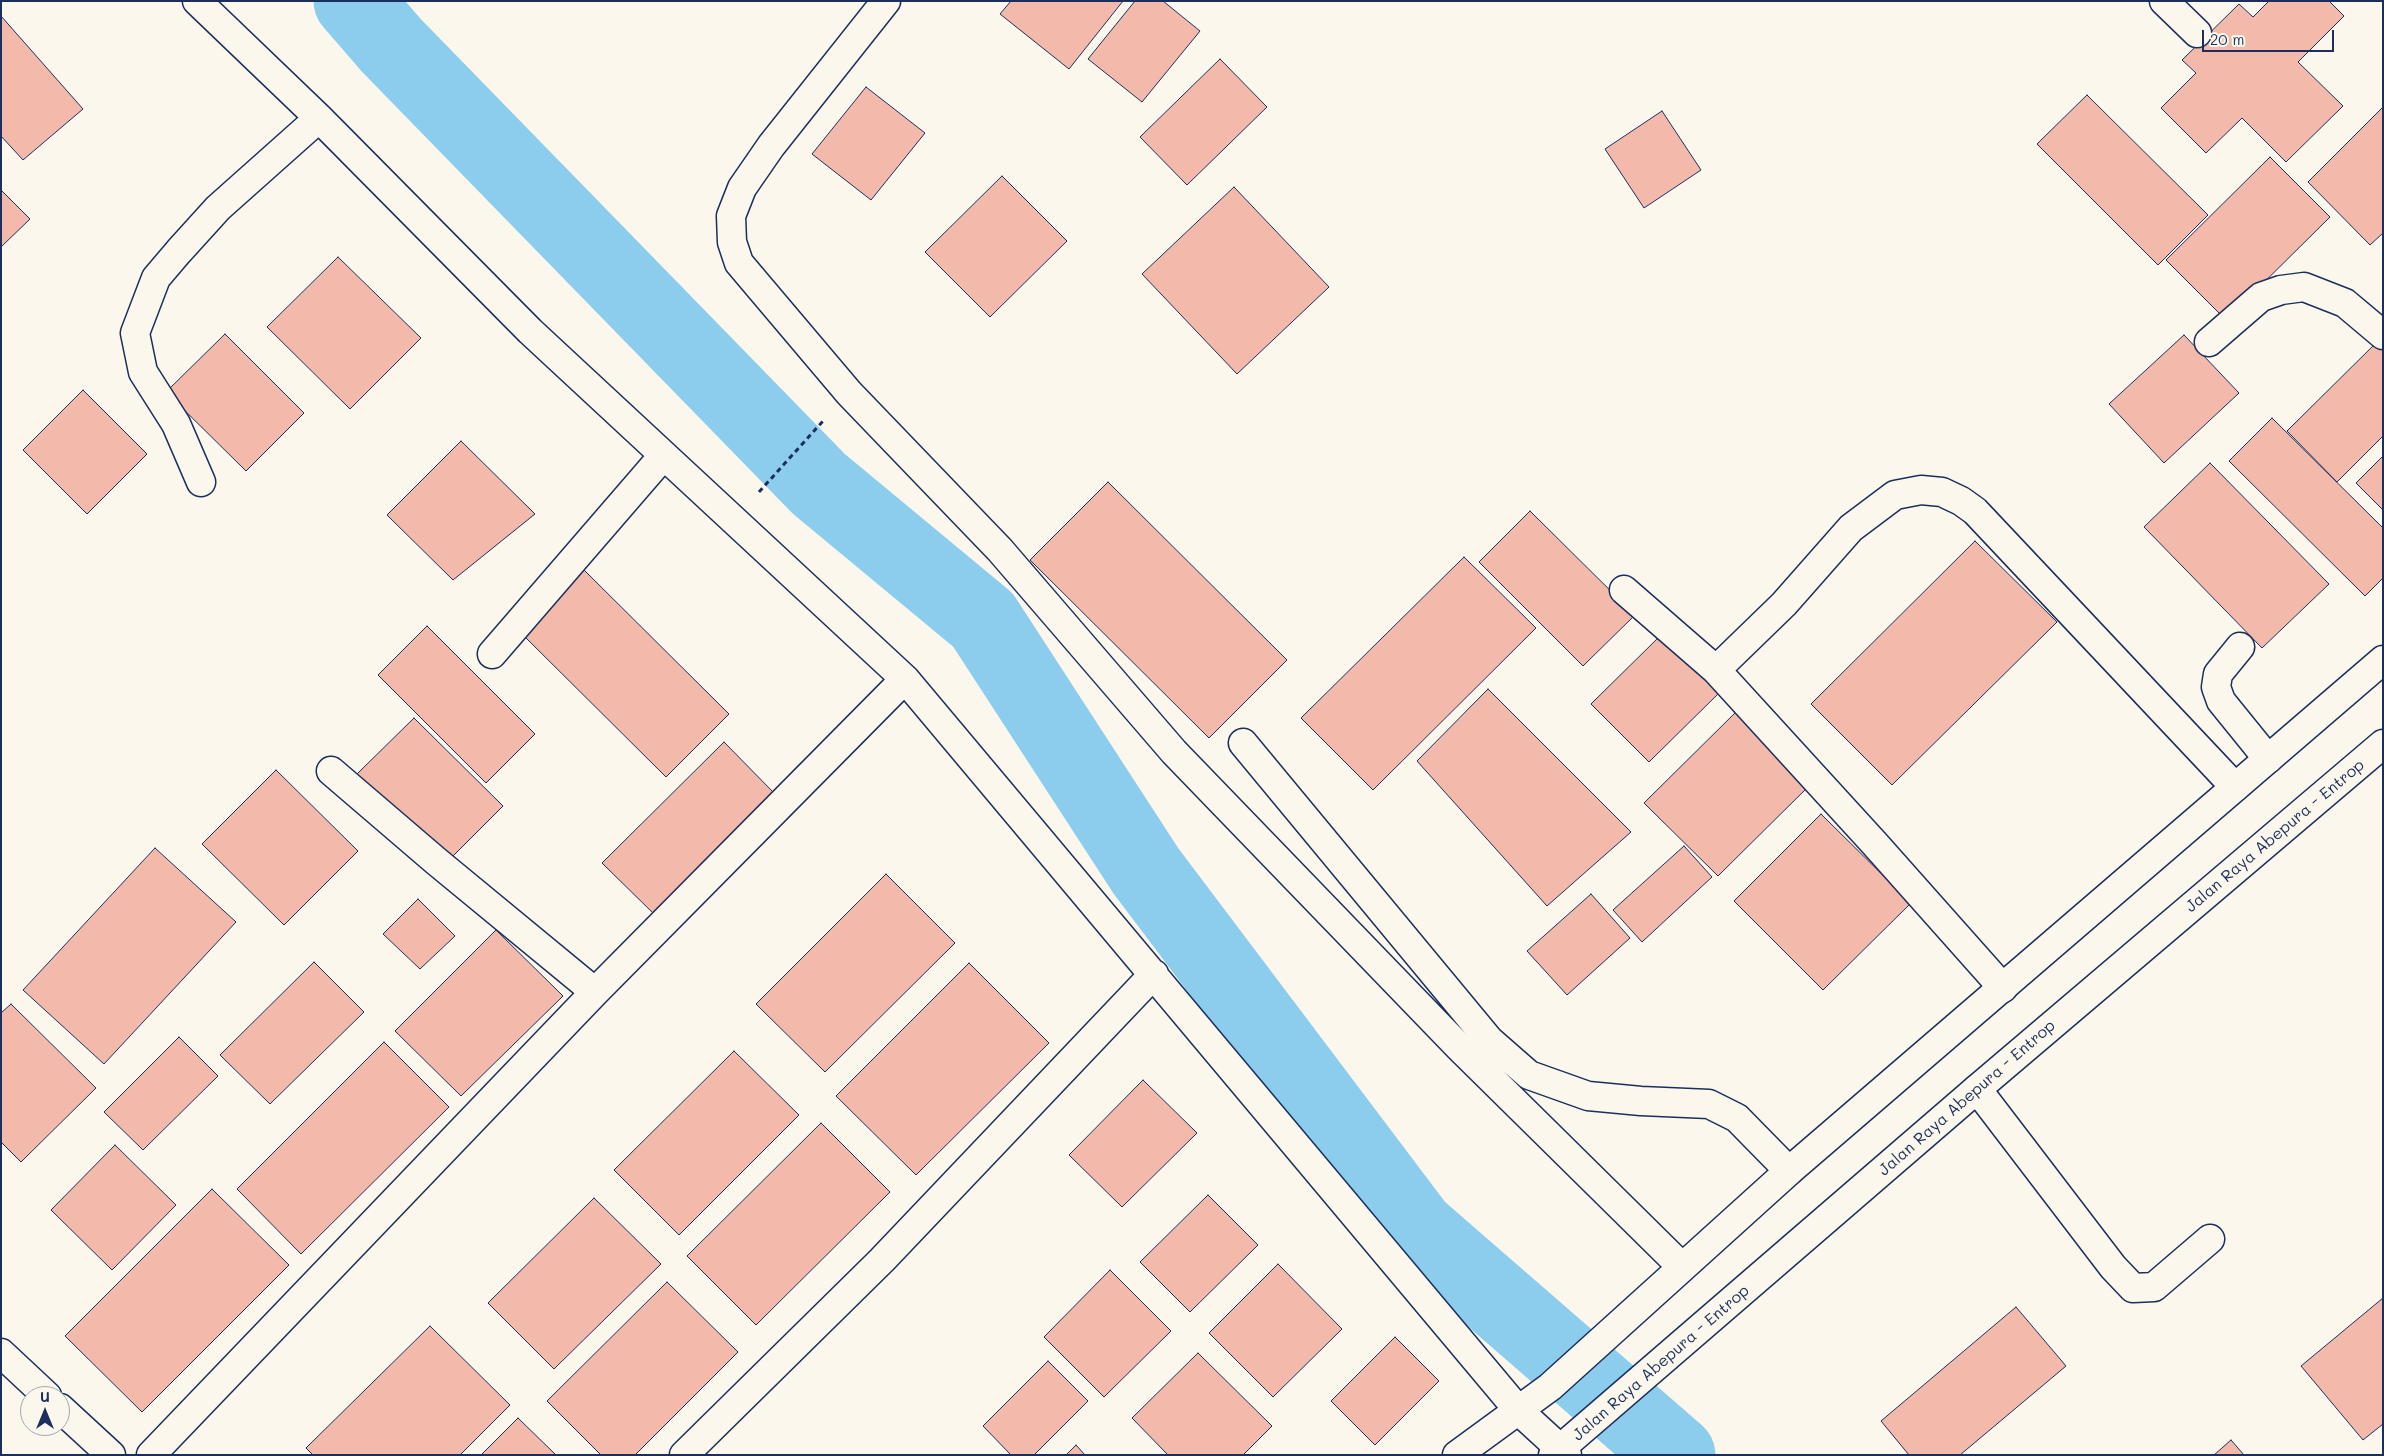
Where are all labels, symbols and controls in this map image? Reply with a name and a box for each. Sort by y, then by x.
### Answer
scale bar [2204,20,2336,52]
text: 20 m [2210,29,2244,49]
street label: Jalan Raya Abepura - Entrop [2182,755,2368,917]
street label: Jalan Raya Abepura - Entrop [1875,1016,2059,1180]
street label: Jalan Raya Abepura - Entrop [1569,1281,1753,1445]
north arrow [20,1386,70,1436]
text: U [40,1387,50,1406]

